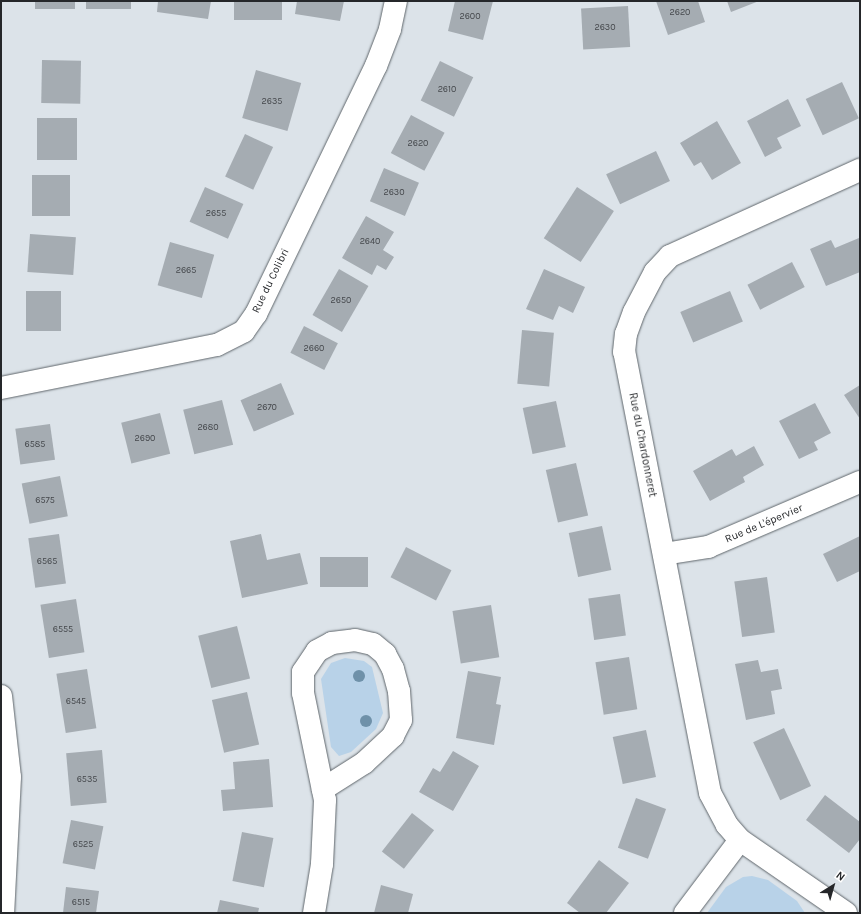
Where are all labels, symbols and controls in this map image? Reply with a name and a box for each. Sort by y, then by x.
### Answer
house number: 2620 [670,7,690,17]
house number: 2600 [459,11,481,21]
house number: 2630 [594,22,616,32]
house number: 2610 [438,84,456,94]
house number: 2635 [262,96,282,106]
house number: 2620 [408,138,428,148]
house number: 2630 [383,187,405,197]
house number: 2655 [206,208,226,218]
house number: 2640 [360,236,380,246]
street label: Rue du Colibri [250,246,292,316]
house number: 2665 [176,265,196,275]
house number: 2650 [331,295,351,305]
house number: 2660 [304,343,324,353]
street label: Rue du Chardonneret [625,392,659,498]
house number: 2670 [257,402,277,412]
house number: 2680 [197,422,219,432]
house number: 2690 [135,433,155,443]
house number: 6585 [25,439,45,449]
house number: 6575 [35,495,55,505]
street label: Rue de L'épervier [723,502,805,546]
house number: 6565 [37,556,57,566]
house number: 6555 [53,624,73,634]
house number: 6545 [66,696,86,706]
house number: 6535 [77,774,97,784]
house number: 6525 [73,839,93,849]
north arrow [813,866,853,906]
text: N [833,868,848,884]
house number: 6515 [72,897,90,907]

